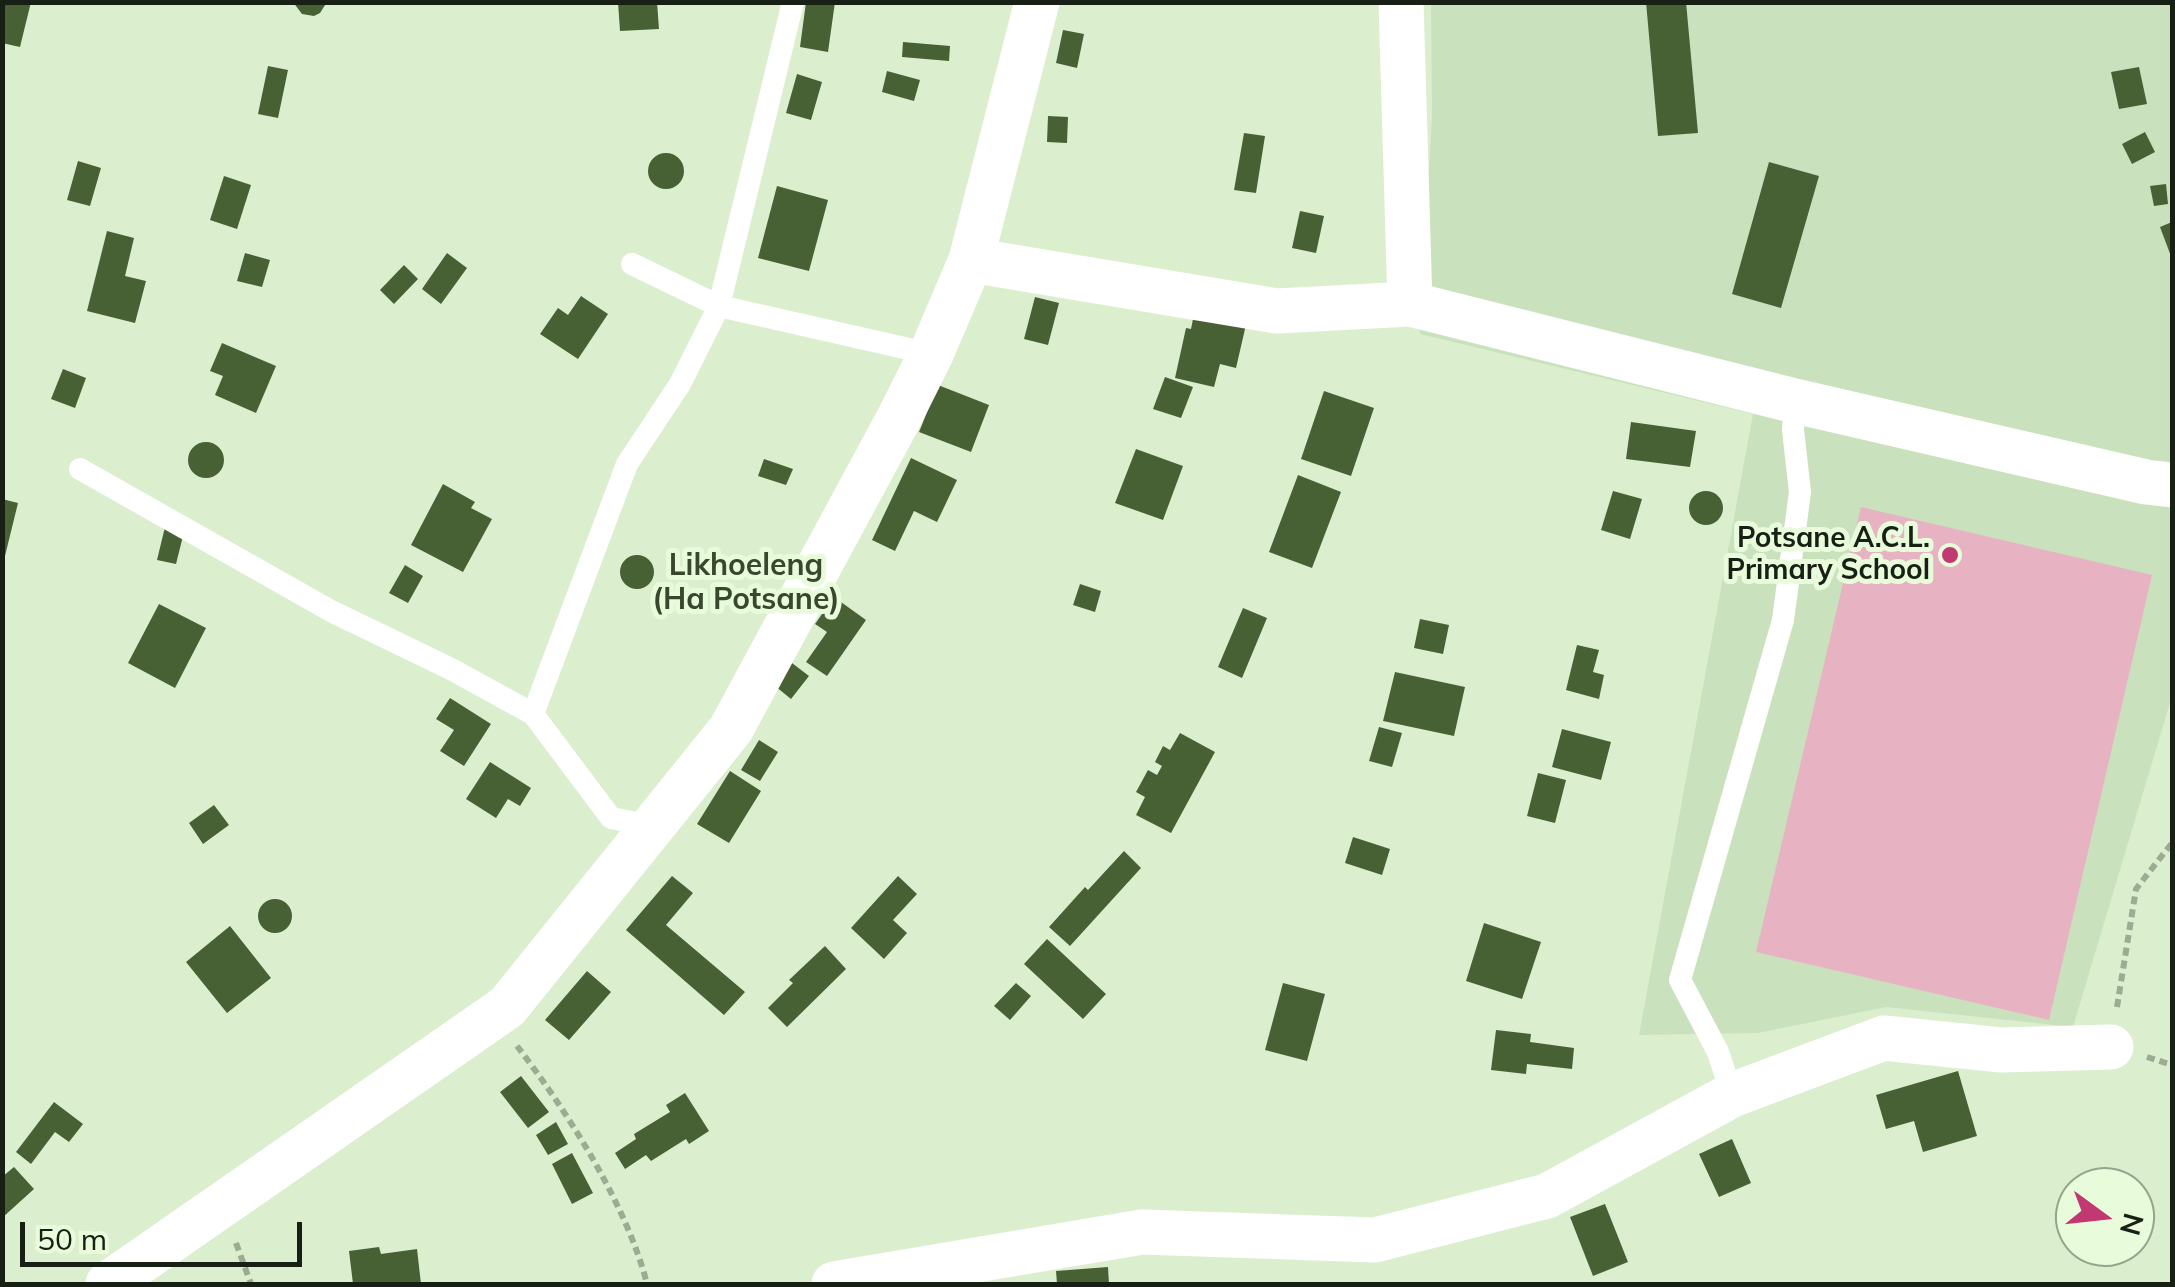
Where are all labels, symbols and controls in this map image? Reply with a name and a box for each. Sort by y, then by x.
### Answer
place label: Potsane A.C.L. Primary School [1727,522,1930,588]
marker: Potsane A.C.L. Primary School [1939,544,1961,566]
district label: Likhoeleng (Ha Potsane) [652,548,840,618]
north arrow [2055,1167,2155,1267]
scale bar [25,1202,308,1264]
text: N [2113,1210,2152,1239]
text: 50 m [37,1220,107,1258]

